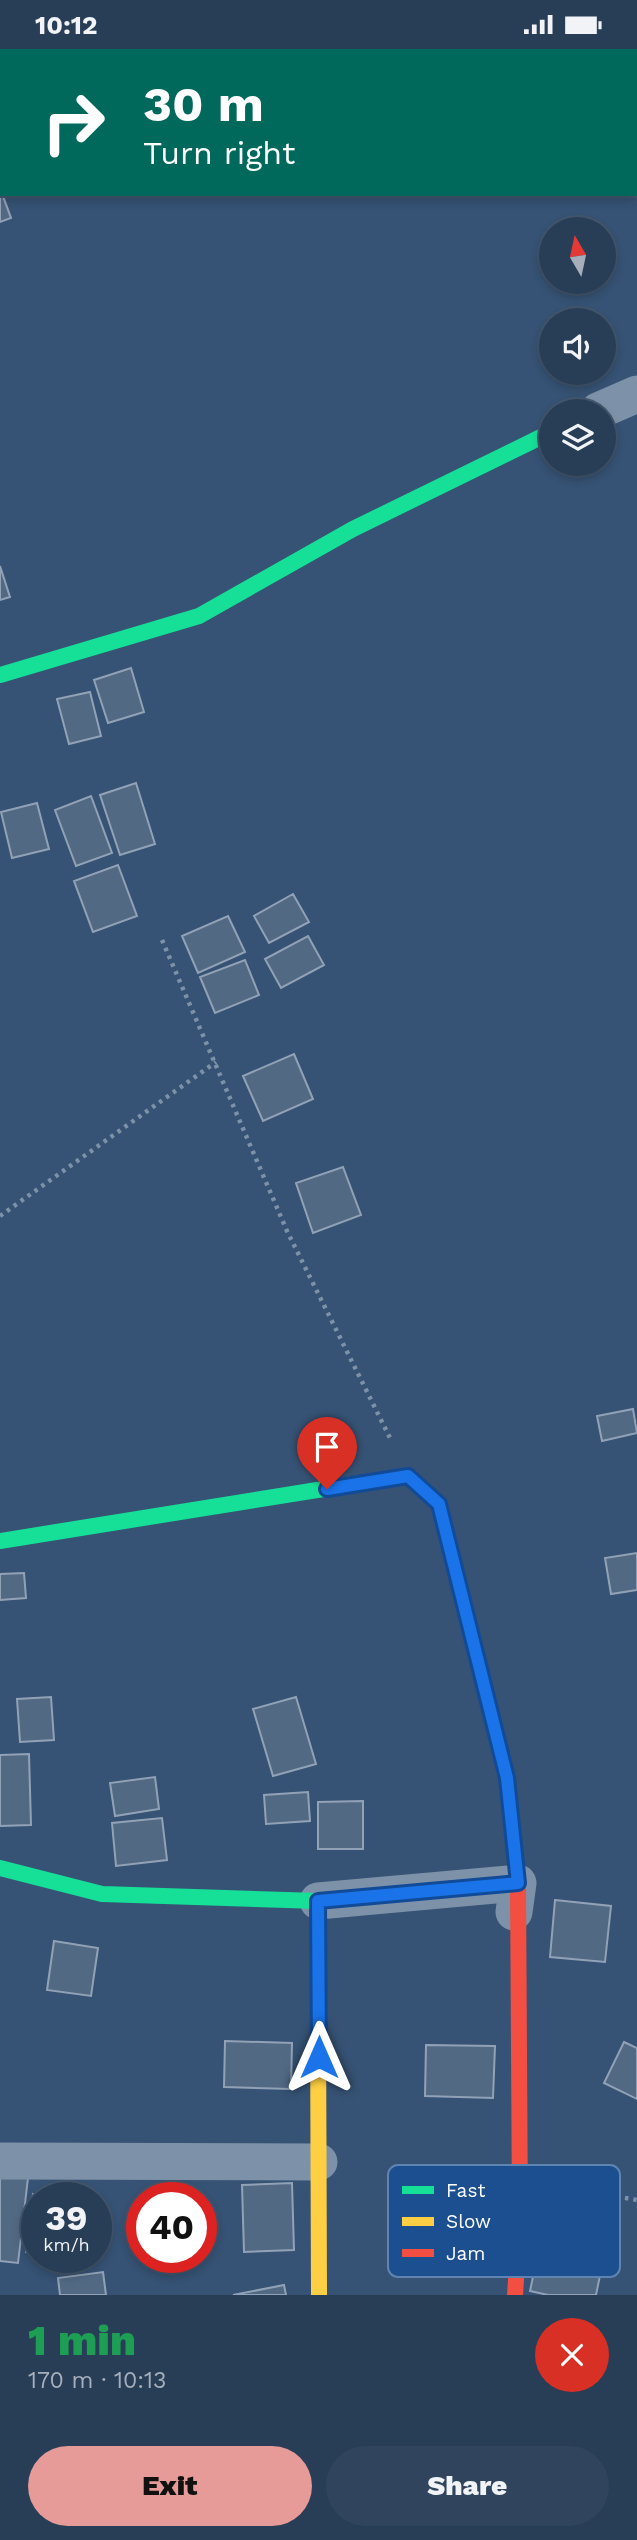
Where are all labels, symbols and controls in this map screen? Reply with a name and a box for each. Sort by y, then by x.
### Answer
text: 10:12 [35,10,98,40]
text: 30 m [143,75,264,133]
icon: right [28,77,119,168]
text: Turn right [143,134,295,172]
north arrow [539,217,616,294]
map controls [539,217,616,476]
button: sound [539,308,616,385]
button: layers [539,399,616,476]
pin [297,1417,357,1489]
icon: arrive [308,1428,346,1466]
position arrow [282,2020,356,2094]
legend [388,2165,620,2277]
text: Fast [446,2179,485,2202]
speed limit sign: 40 [126,2182,217,2273]
text: 39 [45,2197,88,2239]
text: Slow [446,2210,491,2233]
text: km/h [43,2234,90,2255]
text: Jam [446,2242,485,2265]
text: 1 min [28,2316,136,2365]
button: close [535,2318,609,2392]
text: 170 m · 10:13 [28,2367,166,2394]
button: Exit [28,2446,312,2526]
button: Share [326,2446,609,2526]

